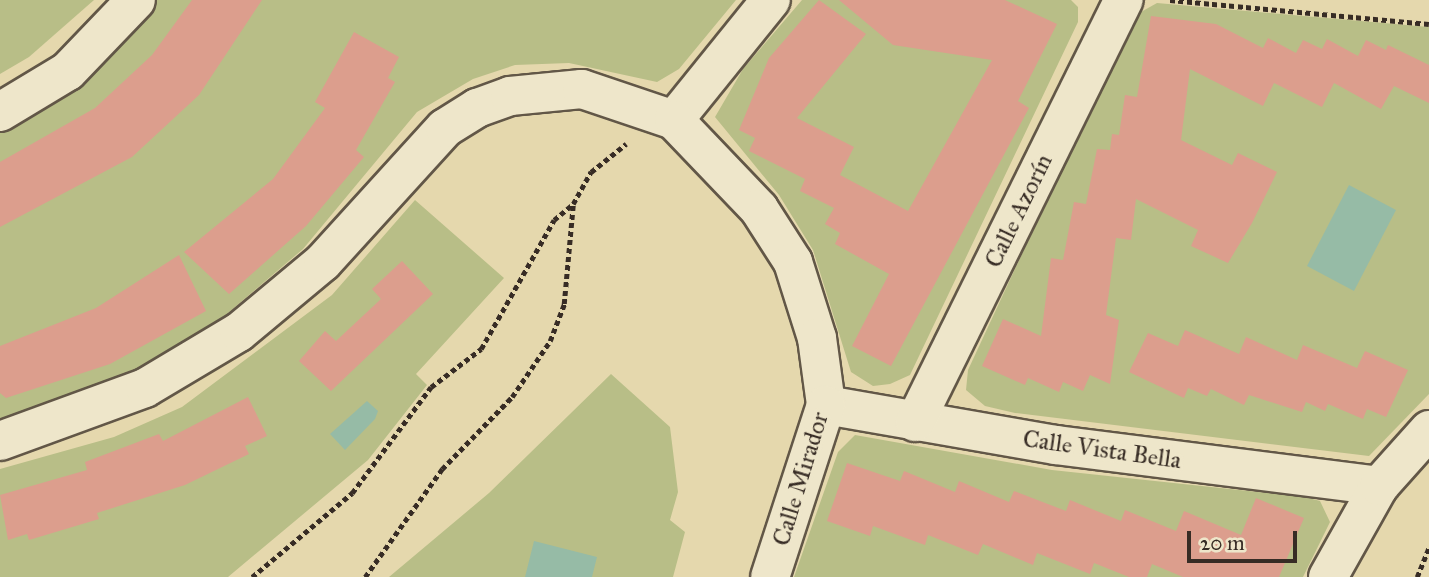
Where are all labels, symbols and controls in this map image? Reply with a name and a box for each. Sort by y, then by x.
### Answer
street label: Calle Azorín [979,150,1059,272]
street label: Calle Mirador [767,409,835,549]
street label: Calle Vista Bella [1021,425,1183,475]
scale bar [1191,518,1301,562]
text: 20 m [1200,530,1245,556]

